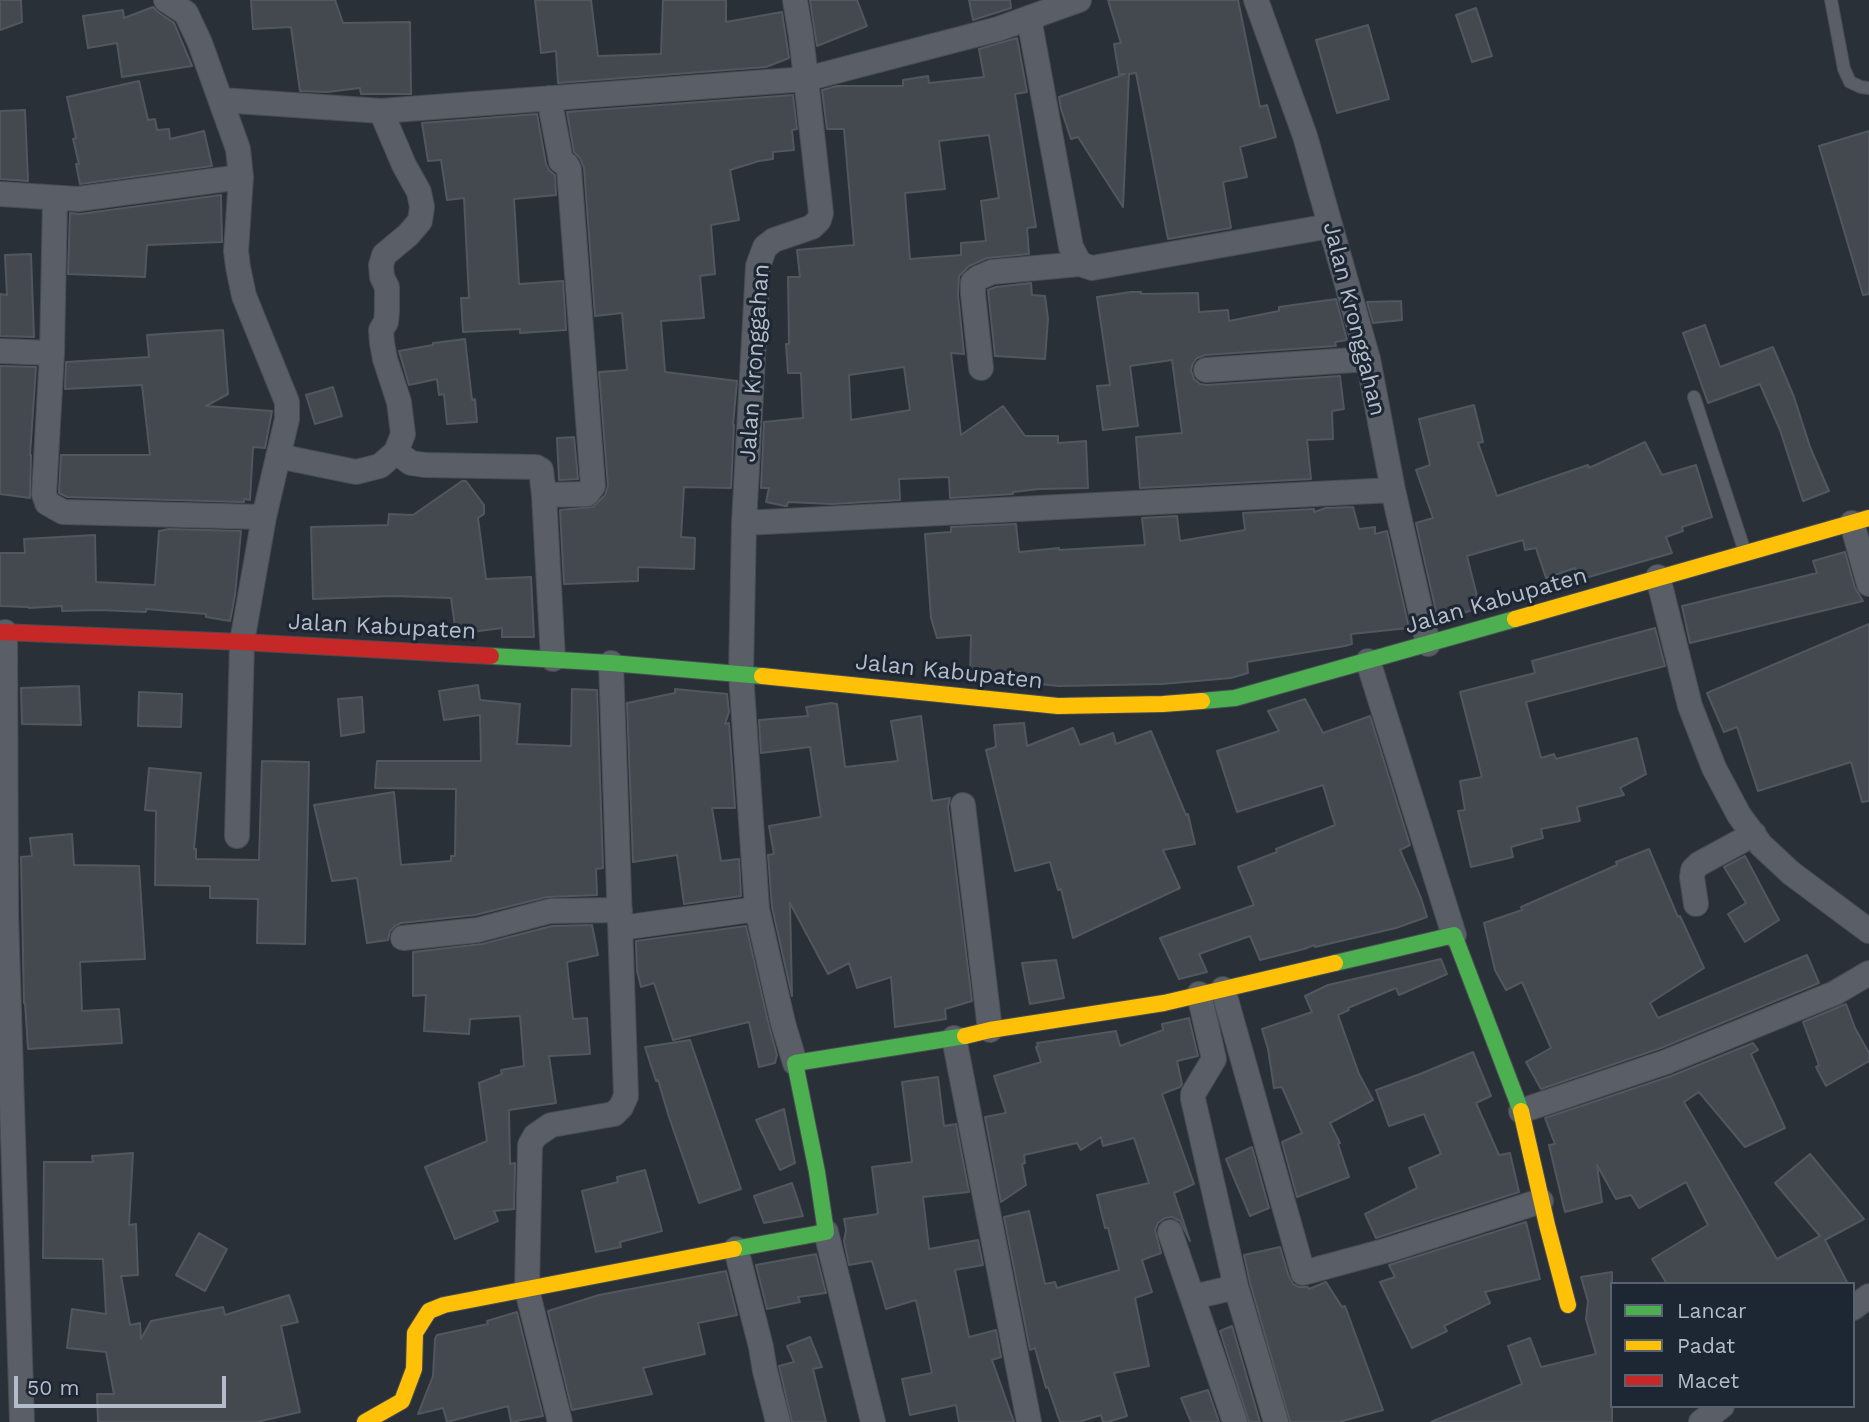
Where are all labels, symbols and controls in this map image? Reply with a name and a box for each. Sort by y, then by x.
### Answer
street label: Jalan Kronggahan [1317,219,1391,419]
street label: Jalan Kronggahan [734,263,776,463]
street label: Jalan Kabupaten [1402,562,1590,640]
street label: Jalan Kabupaten [287,608,477,646]
street label: Jalan Kabupaten [854,648,1044,696]
legend [1610,1282,1855,1408]
text: Lancar [1677,1298,1747,1323]
text: Padat [1677,1333,1735,1358]
scale bar [18,1362,229,1406]
text: Macet [1677,1368,1739,1393]
text: 50 m [27,1375,79,1400]

